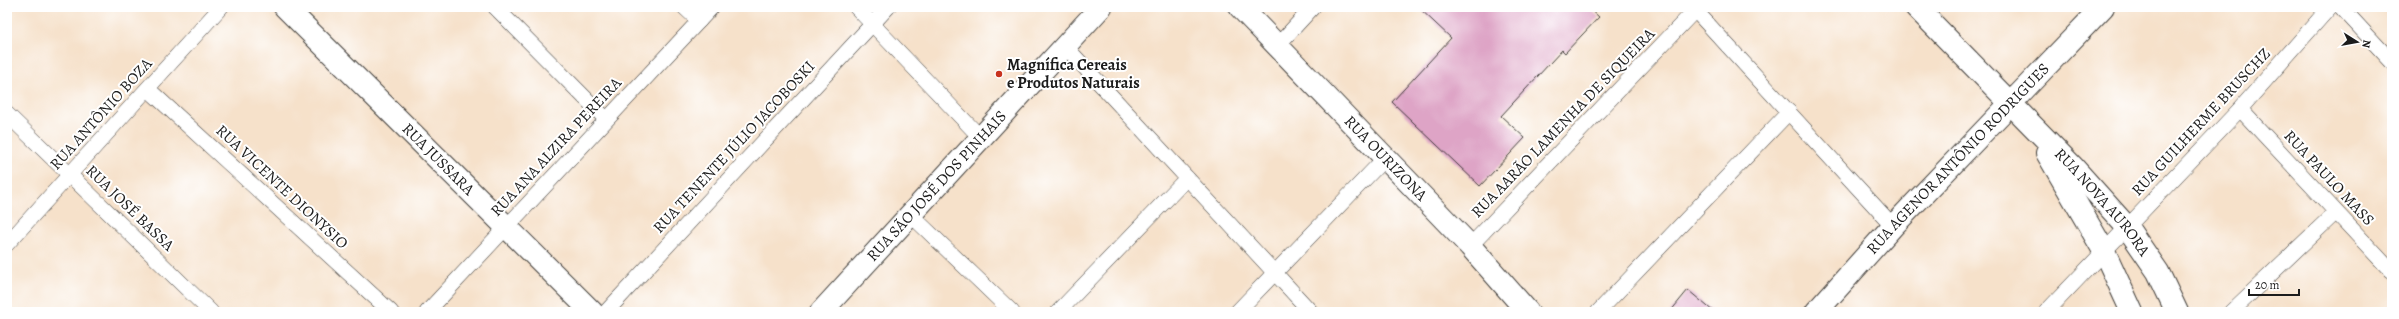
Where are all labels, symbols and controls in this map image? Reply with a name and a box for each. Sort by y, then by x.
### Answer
north arrow [2337,22,2377,62]
street label: RUA AARÃO LAMENHA DE SIQUEIRA [1466,23,1660,223]
text: N [2358,38,2374,49]
street label: RUA GUILHERME BRUSCHZ [2127,43,2275,201]
street label: RUA ANTÔNIO BOZA [45,53,158,175]
place label: Magnífica Cereais e Produtos Naturais [1007,54,1140,94]
street label: RUA TENENTE JÚLIO JACOBOSKI [648,56,820,238]
street label: RUA AGENOR ANTÔNIO RODRIGUES [1862,58,2054,259]
marker: Magnífica Cereais e Produtos Naturais [994,69,1004,79]
street label: RUA ANA ALZIRA PEREIRA [486,72,627,221]
street label: RUA SÃO JOSÉ DOS PINHAIS [862,106,1012,266]
street label: RUA OURIZONA [1339,111,1433,206]
street label: RUA JUSSARA [397,118,480,201]
street label: RUA VICENTE DIONYSIO [211,120,353,254]
street label: RUA PAULO MASS [2279,125,2379,231]
street label: RUA NOVA AURORA [2049,143,2155,261]
street label: RUA JOSÉ BASSA [81,160,180,256]
scale bar [2249,271,2299,297]
text: 20 m [2255,277,2279,293]

